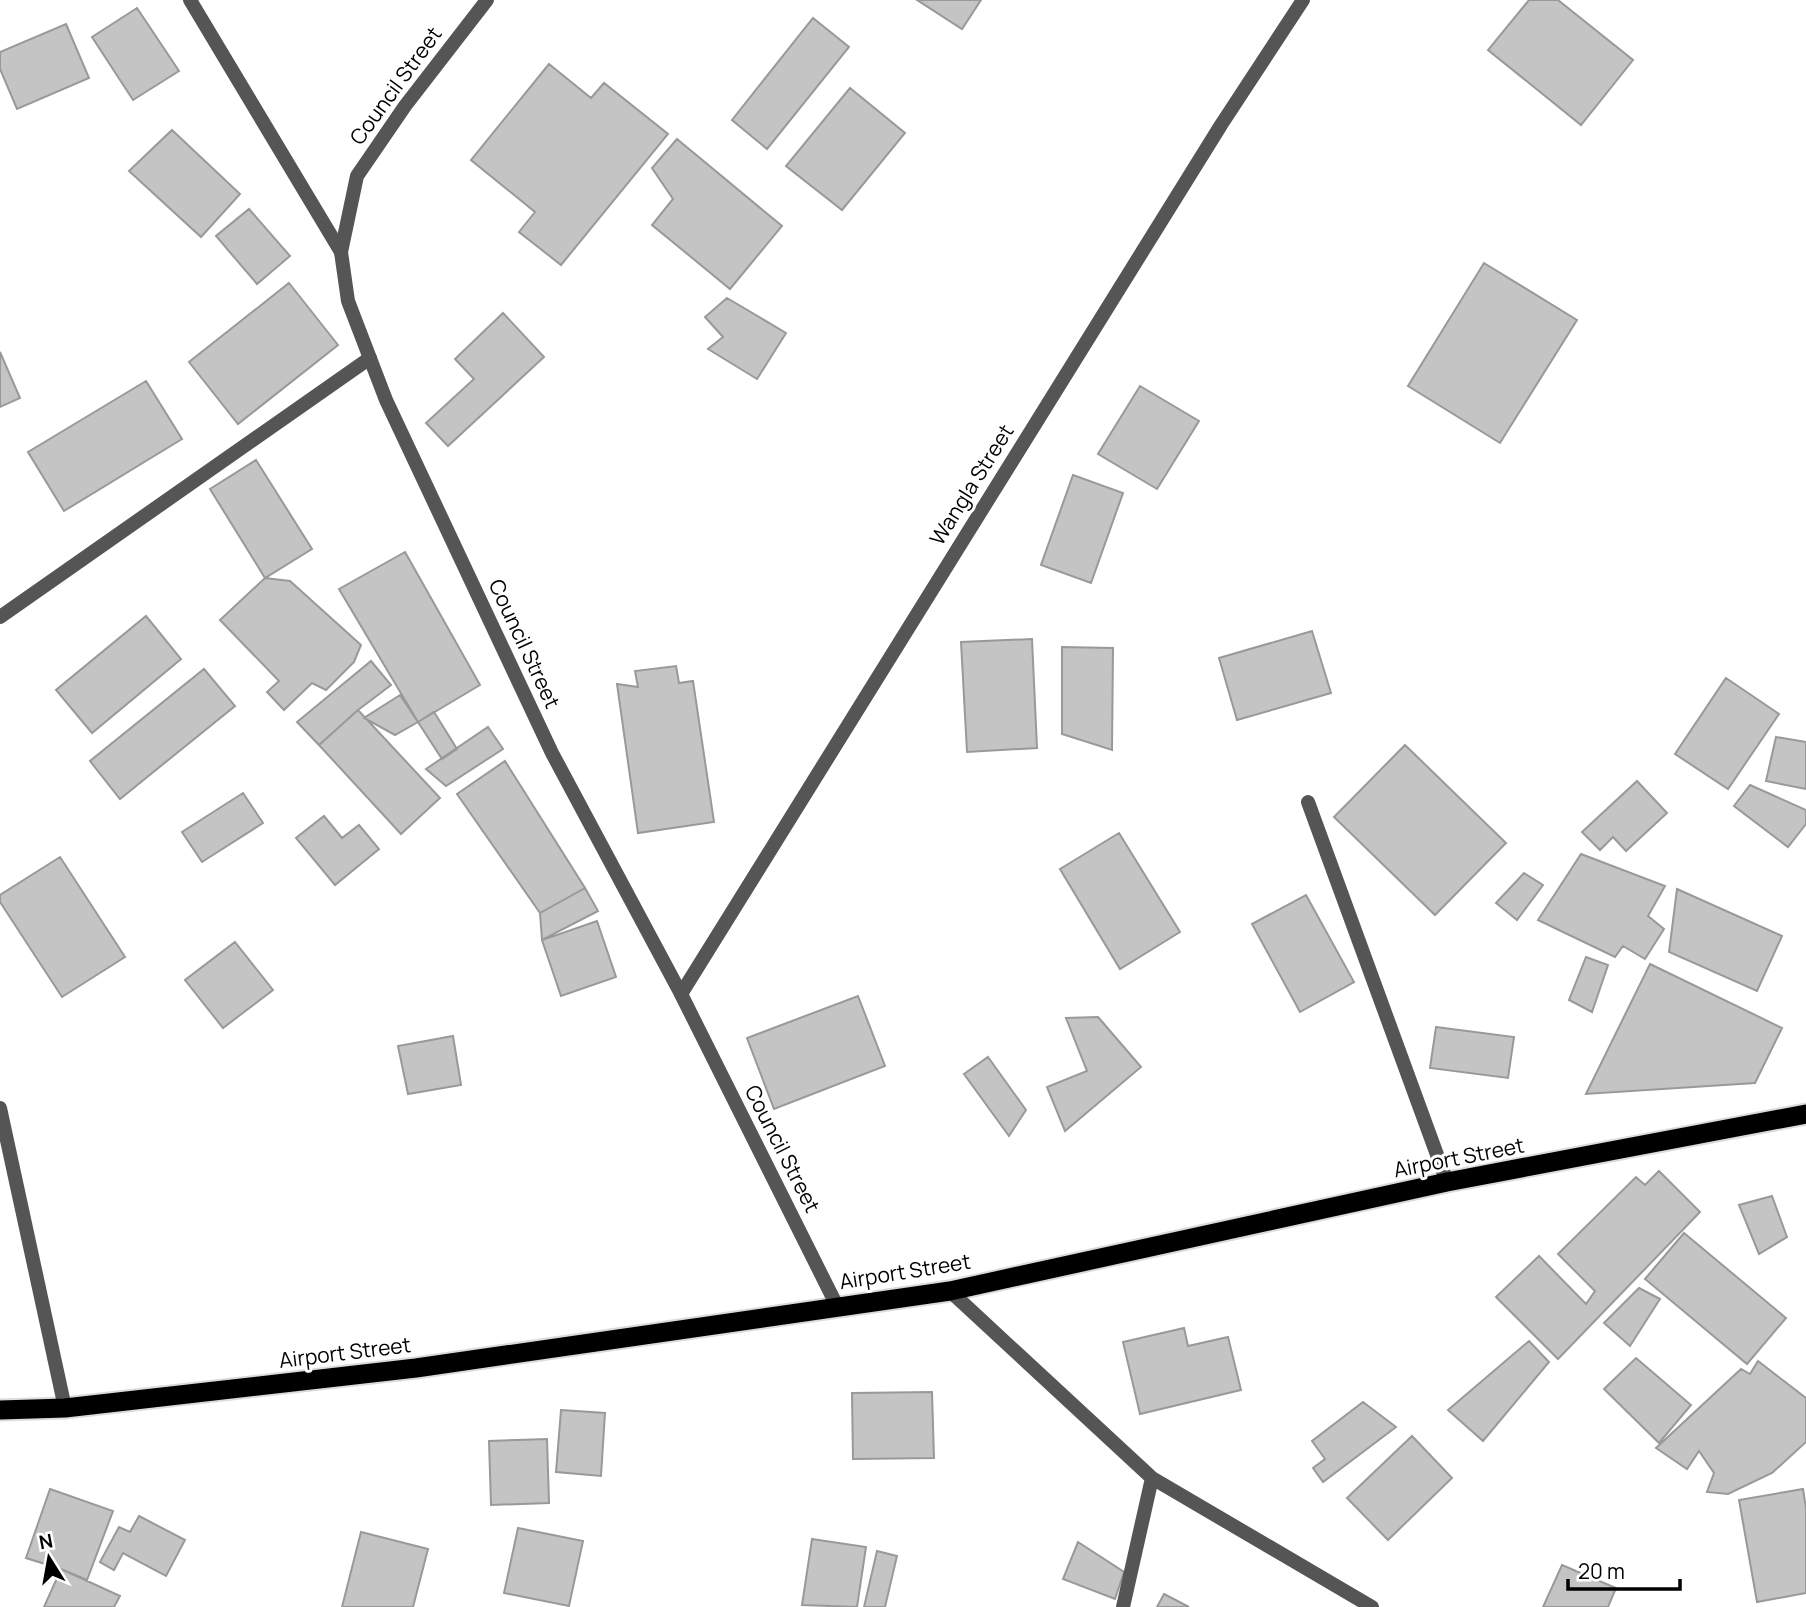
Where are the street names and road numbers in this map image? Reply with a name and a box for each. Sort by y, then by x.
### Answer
street label: Council Street [343,21,447,150]
street label: Wangla Street [923,419,1020,550]
street label: Council Street [483,575,567,713]
street label: Council Street [739,1080,827,1217]
street label: Airport Street [1391,1131,1527,1183]
street label: Airport Street [837,1247,972,1295]
street label: Airport Street [277,1330,412,1374]

